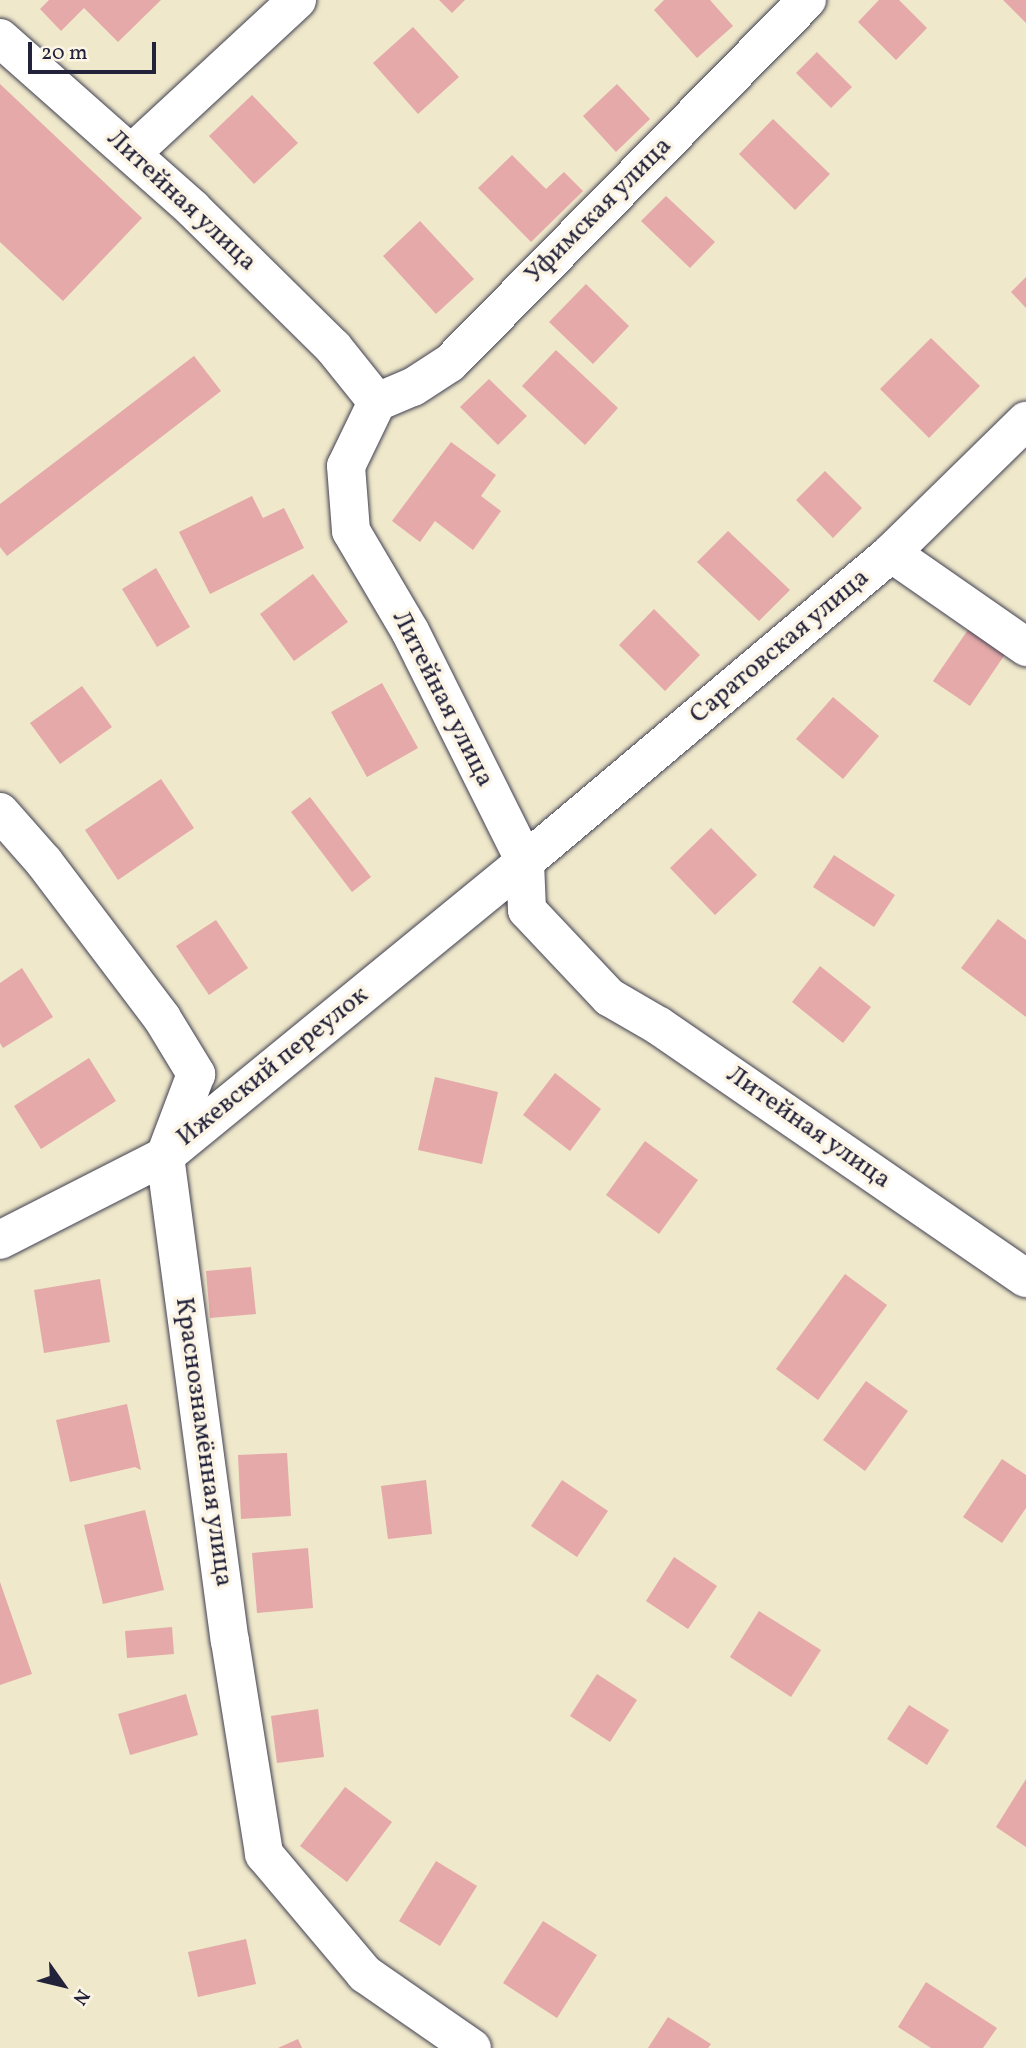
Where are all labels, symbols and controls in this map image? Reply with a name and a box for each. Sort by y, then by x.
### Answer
scale bar [32,28,159,72]
text: 20 m [41,39,87,68]
street label: Литейная улица [99,123,263,279]
street label: Уфимская улица [519,131,679,291]
street label: Саратовская улица [684,563,876,731]
street label: Литейная улица [384,605,500,793]
street label: Ижевский переулок [171,980,375,1154]
street label: Литейная улица [719,1059,897,1197]
street label: Краснознамённая улица [167,1295,239,1589]
north arrow [28,1950,98,2020]
text: N [66,1984,95,2010]

